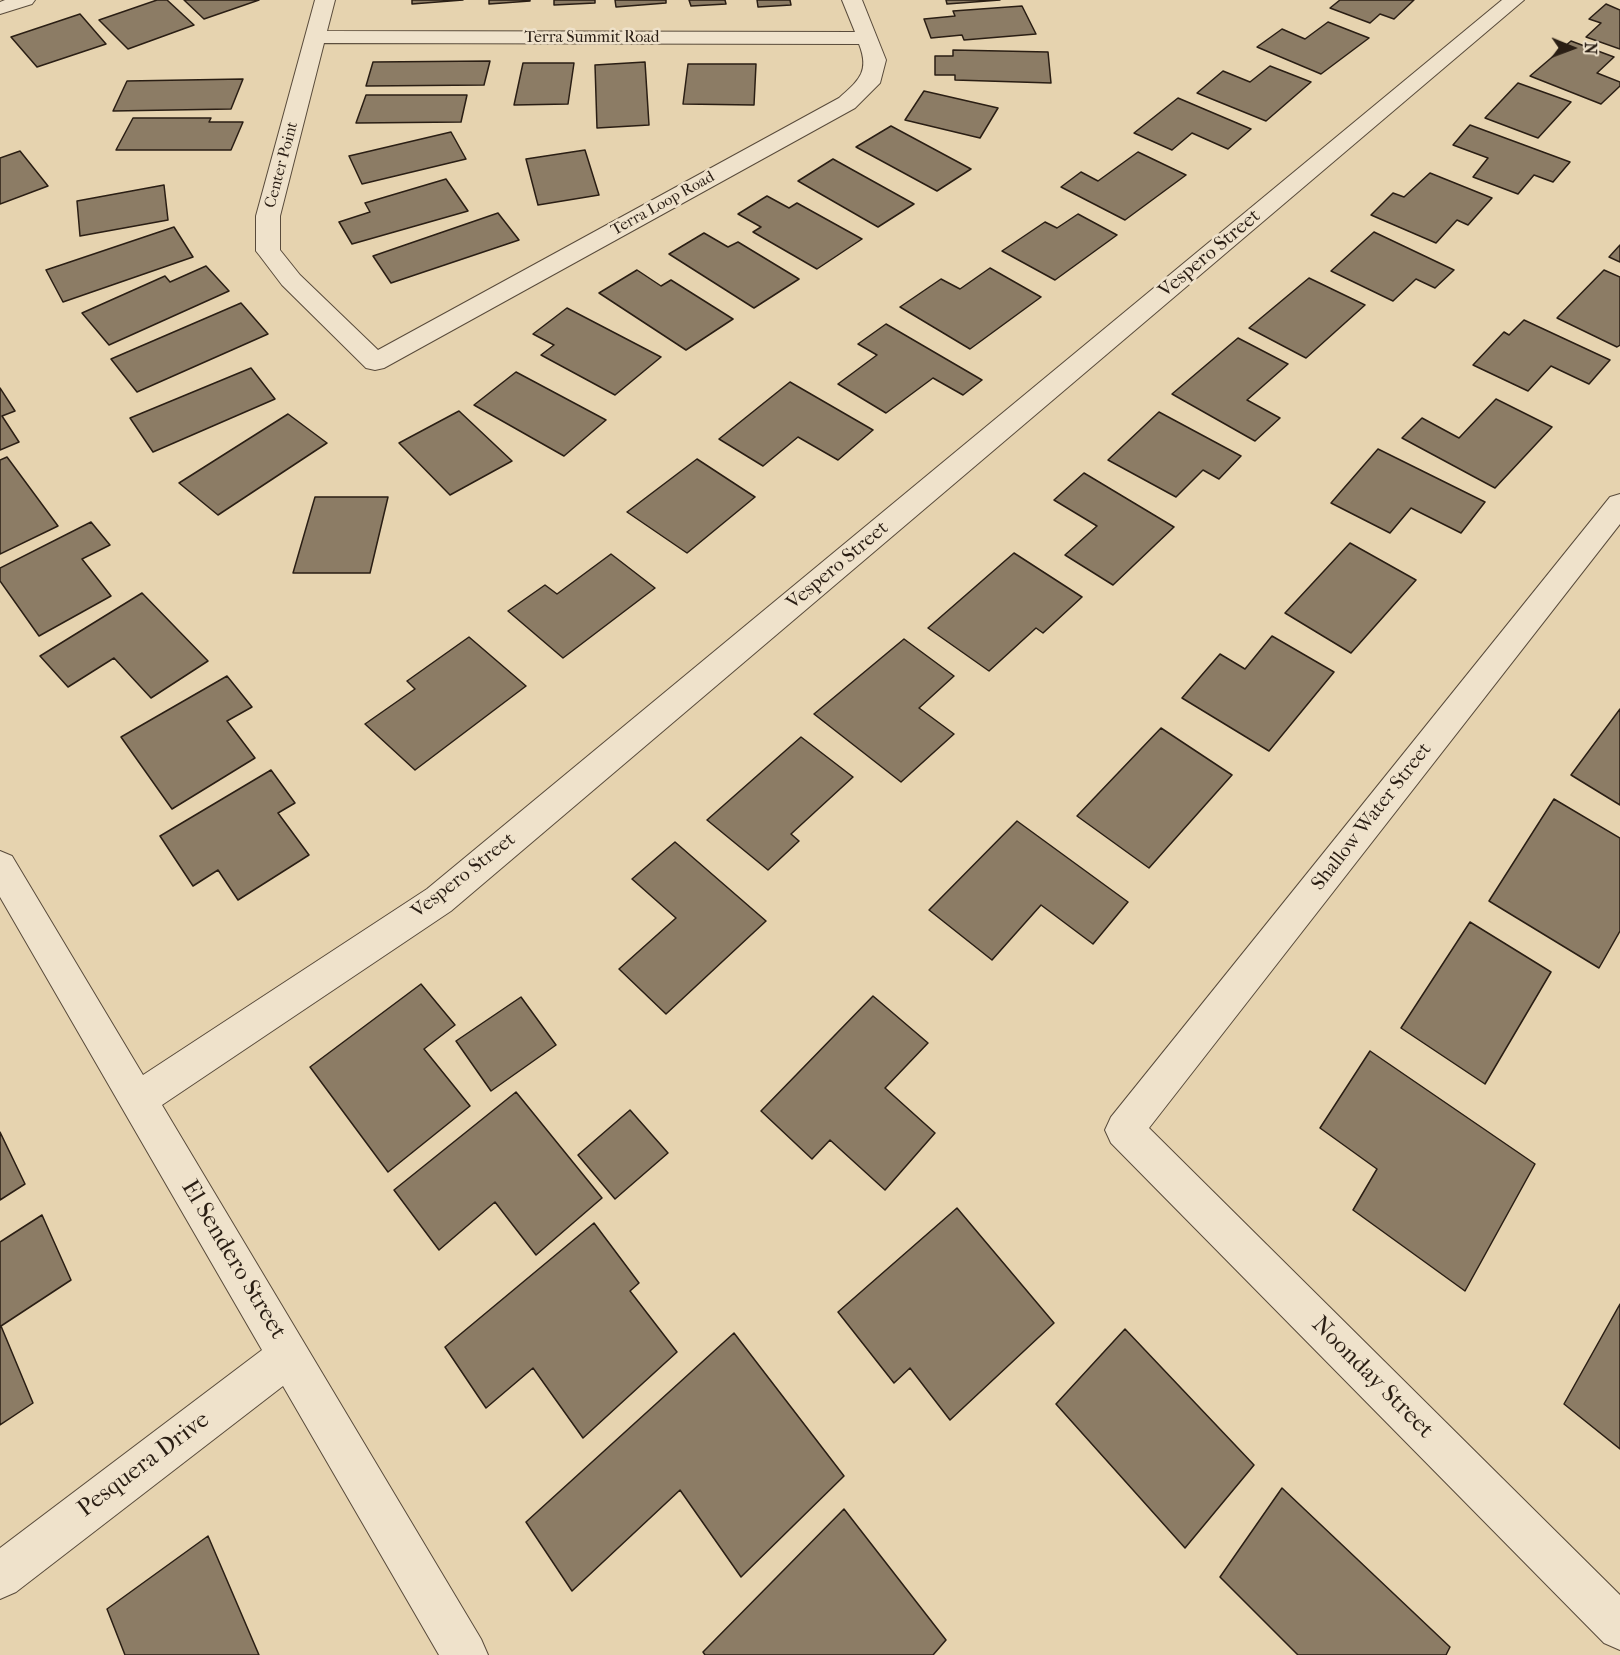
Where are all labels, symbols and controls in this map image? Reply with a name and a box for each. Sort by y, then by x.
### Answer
north arrow [1542,18,1602,78]
street label: Terra Summit Road [524,28,660,48]
text: N [1581,42,1600,55]
street label: Center Point [261,120,303,210]
street label: Terra Loop Road [608,168,718,240]
street label: Vespero Street [1154,204,1266,304]
street label: Vespero Street [782,516,894,616]
street label: Shallow Water Street [1307,738,1437,896]
street label: Vespero Street [407,828,521,924]
street label: El Sendero Street [174,1175,292,1345]
street label: Noonday Street [1305,1311,1439,1445]
street label: Pesquera Drive [72,1406,216,1524]

